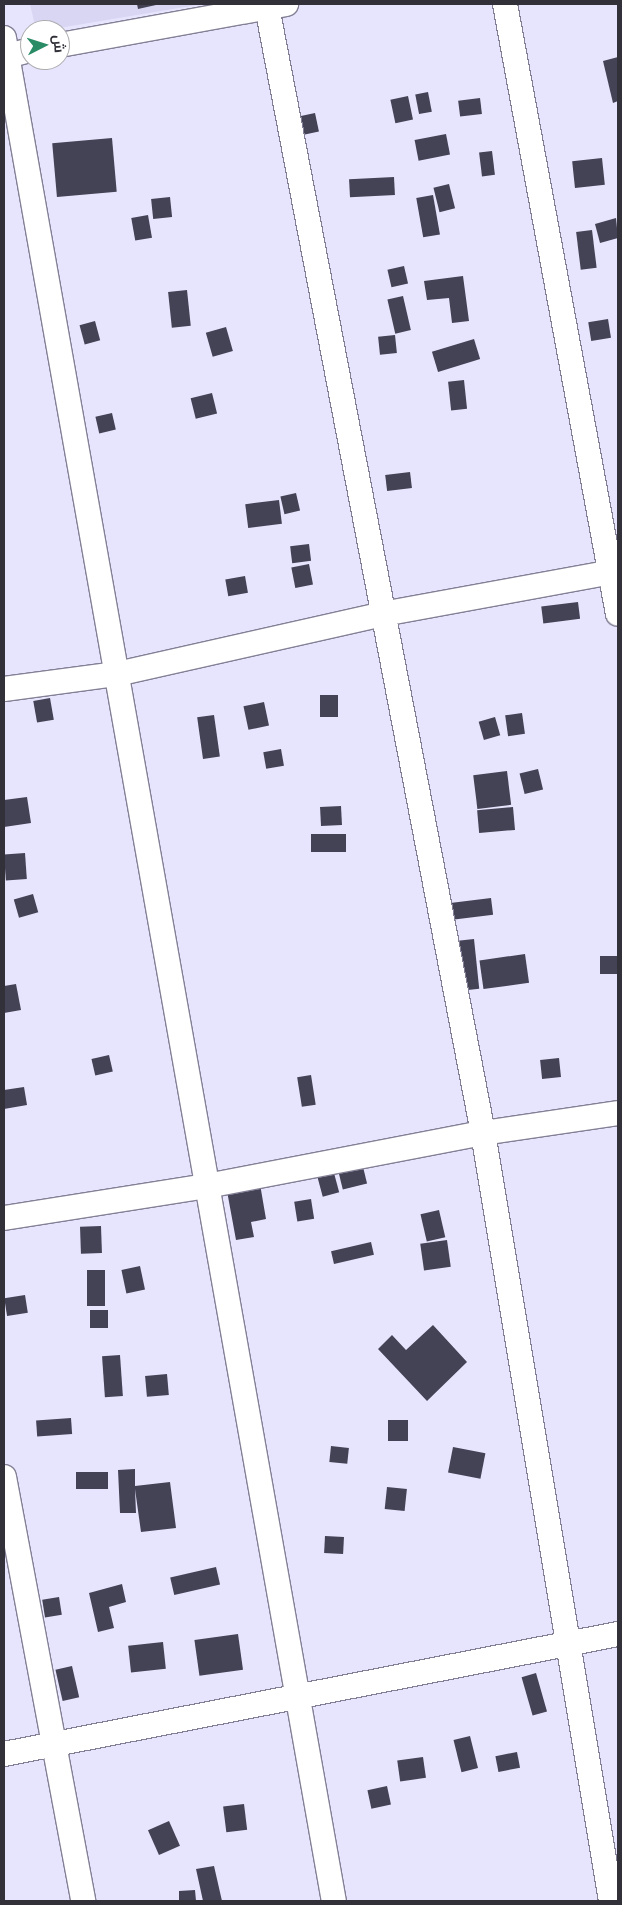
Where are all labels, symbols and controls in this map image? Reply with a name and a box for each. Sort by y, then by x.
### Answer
north arrow [20,20,70,70]
text: ش [49,34,70,54]

